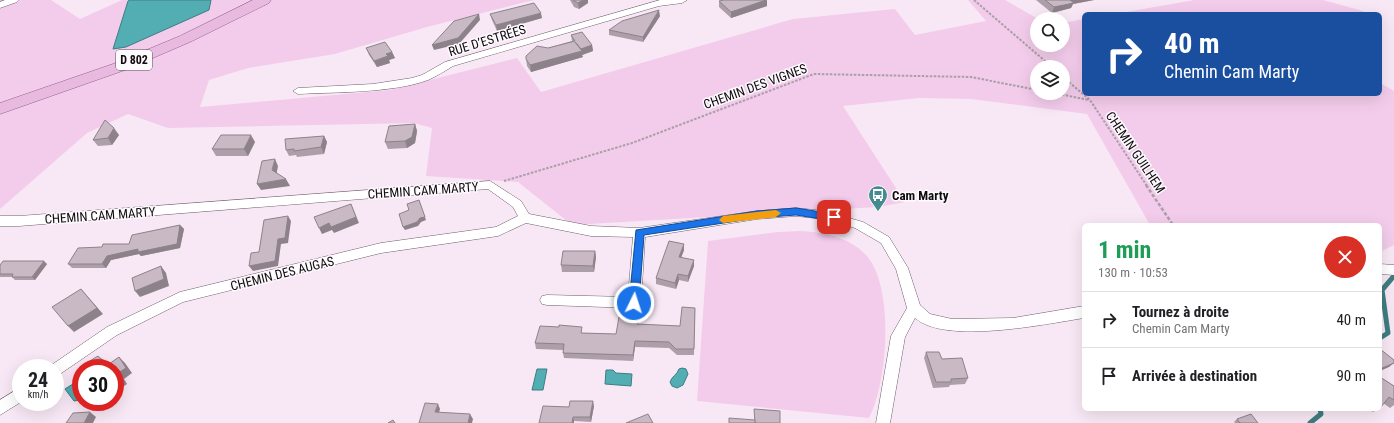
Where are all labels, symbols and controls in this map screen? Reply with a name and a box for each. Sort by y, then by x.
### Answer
map controls [1030,12,1070,100]
button: search [1030,12,1070,52]
street label: RUE D’ESTRÉES [447,22,528,59]
text: 40 m [1164,27,1220,60]
icon: right [1098,28,1150,80]
road number: D 802 [116,50,152,70]
button: layers [1030,60,1070,100]
street label: CHEMIN DES VIGNES [701,61,809,112]
text: Chemin Cam Marty [1164,61,1299,82]
street label: CHEMIN GUILHEM [1103,109,1168,196]
street label: CHEMIN CAM MARTY [367,179,479,202]
bus stop icon: Cam Marty [867,184,889,212]
place label: Cam Marty [892,188,949,203]
pin [817,200,851,234]
street label: CHEMIN CAM MARTY [44,204,156,227]
icon: arrive [823,206,845,228]
text: 1 min [1098,236,1151,264]
button: close [1324,236,1366,278]
street label: CHEMIN DES AUGAS [229,253,336,294]
text: 130 m · 10:53 [1098,265,1168,280]
position arrow [613,282,655,324]
text: Tournez à droite [1132,303,1229,321]
icon: right [1098,309,1120,331]
text: 40 m [1336,311,1366,329]
text: Chemin Cam Marty [1132,321,1230,336]
speed limit sign: 30 [72,359,124,411]
icon: arrive [1098,365,1120,387]
text: Arrivée à destination [1132,367,1257,385]
text: 90 m [1336,367,1366,385]
text: 24 [28,368,48,392]
text: km/h [28,389,48,400]

